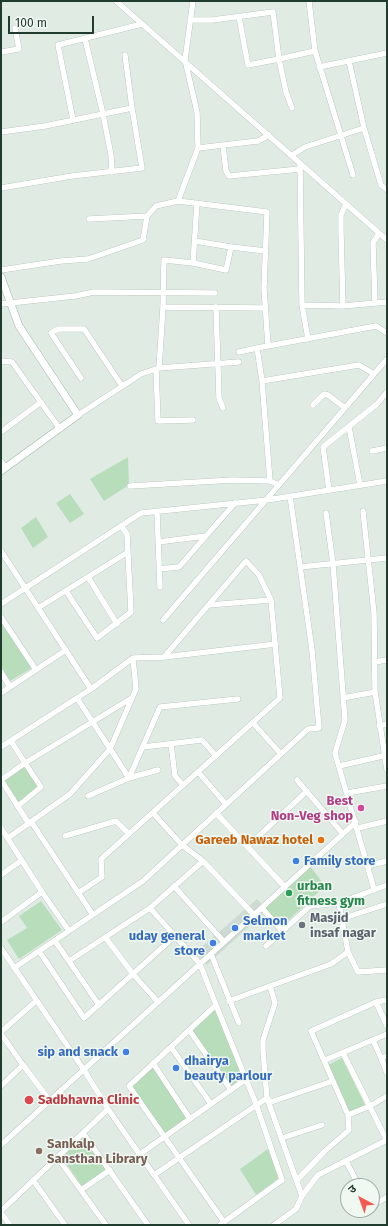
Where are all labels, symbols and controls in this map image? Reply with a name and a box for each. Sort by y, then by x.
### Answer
scale bar [10,8,96,34]
text: 100 m [15,16,47,30]
place label: Best Non-Veg shop [271,793,353,824]
marker: Best Non-Veg shop [356,803,366,813]
place label: Gareeb Nawaz hotel [195,832,313,848]
marker: Gareeb Nawaz hotel [316,835,326,845]
place label: Family store [304,853,376,869]
marker: Family store [291,856,301,866]
place label: urban fitness gym [297,878,365,909]
marker: urban fitness gym [284,888,294,898]
place label: Masjid insaf nagar [310,910,376,941]
place label: Selmon market [243,913,288,944]
marker: Masjid insaf nagar [297,920,307,930]
marker: Selmon market [230,923,240,933]
place label: uday general store [129,928,205,959]
marker: uday general store [208,938,218,948]
place label: sip and snack [37,1044,118,1060]
marker: sip and snack [121,1047,131,1057]
place label: dhairya beauty parlour [184,1053,272,1084]
marker: dhairya beauty parlour [171,1063,181,1073]
place label: Sadbhavna Clinic [38,1092,139,1108]
marker: Sadbhavna Clinic [23,1094,35,1106]
place label: Sankalp Sansthan Library [47,1136,147,1167]
marker: Sankalp Sansthan Library [34,1146,44,1156]
north arrow [340,1178,380,1218]
text: उ [346,1182,359,1196]

